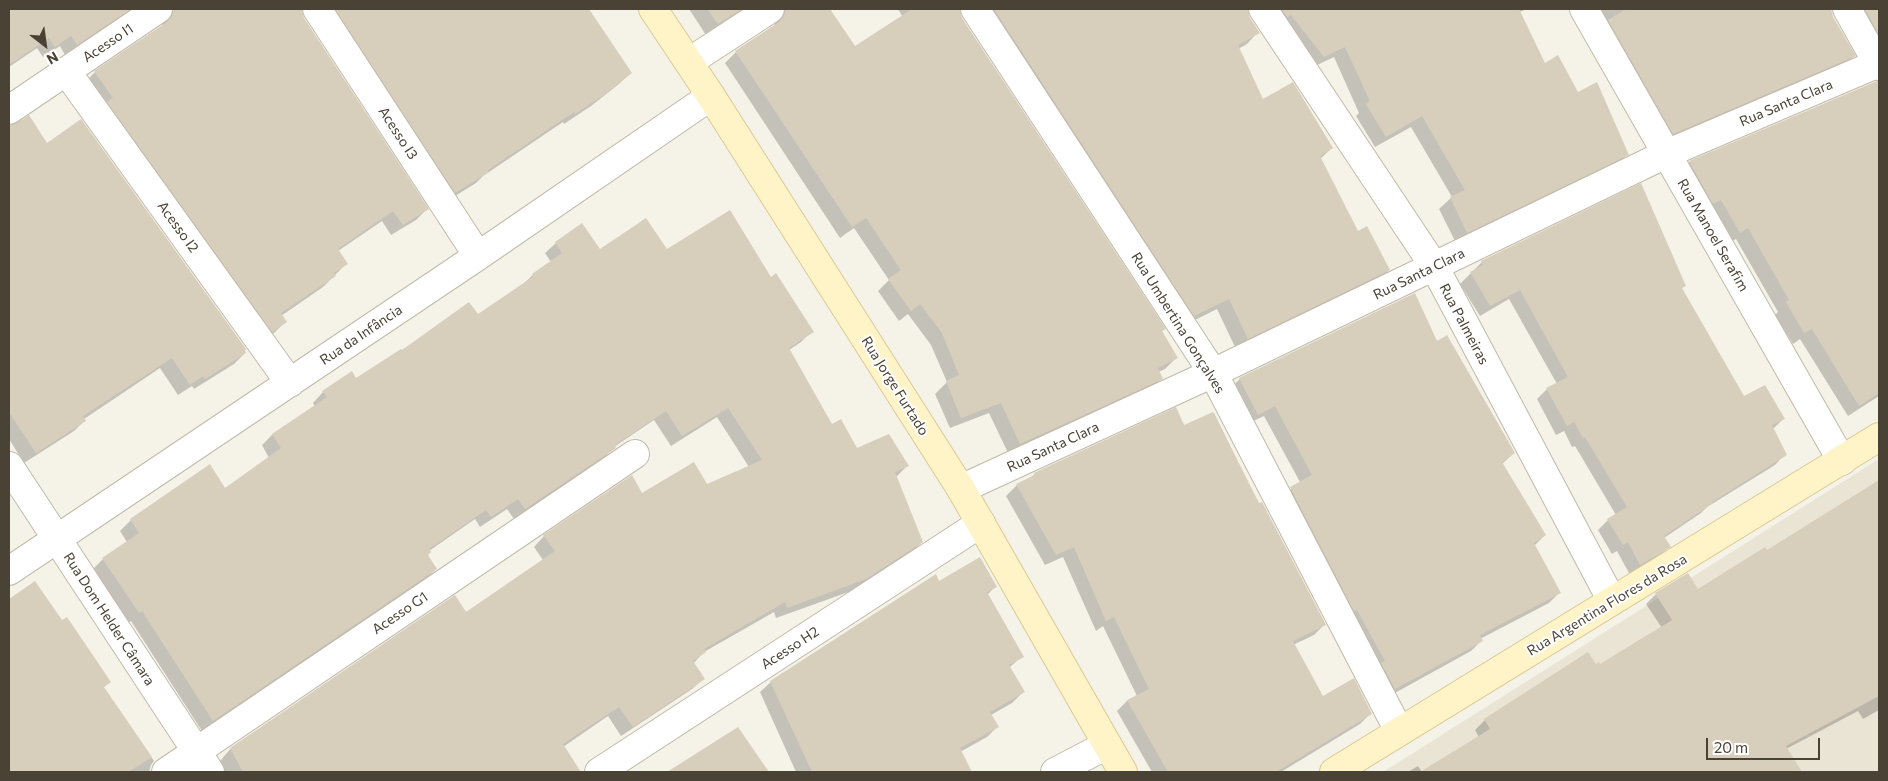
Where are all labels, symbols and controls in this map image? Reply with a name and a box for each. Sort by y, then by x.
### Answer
north arrow [20,20,70,70]
street label: Acesso I1 [80,20,136,66]
text: N [44,48,62,68]
street label: Rua Santa Clara [1737,76,1835,130]
street label: Acesso I3 [375,104,421,162]
street label: Rua Manoel Serafim [1674,176,1752,294]
street label: Acesso I2 [154,198,202,256]
street label: Rua Santa Clara [1371,245,1467,303]
street label: Rua Umbertina Gonçalves [1128,249,1228,397]
street label: Rua Palmeiras [1436,281,1492,367]
street label: Rua da Infância [317,301,405,369]
street label: Rua Jorge Furtado [858,333,932,439]
street label: Rua Santa Clara [1004,418,1102,476]
street label: Rua Dom Helder Câmara [60,549,158,689]
street label: Rua Argentina Flores da Rosa [1524,551,1690,659]
street label: Acesso G1 [369,588,431,638]
street label: Acesso H2 [758,623,822,673]
scale bar [1708,728,1822,760]
text: 20 m [1714,738,1748,756]

